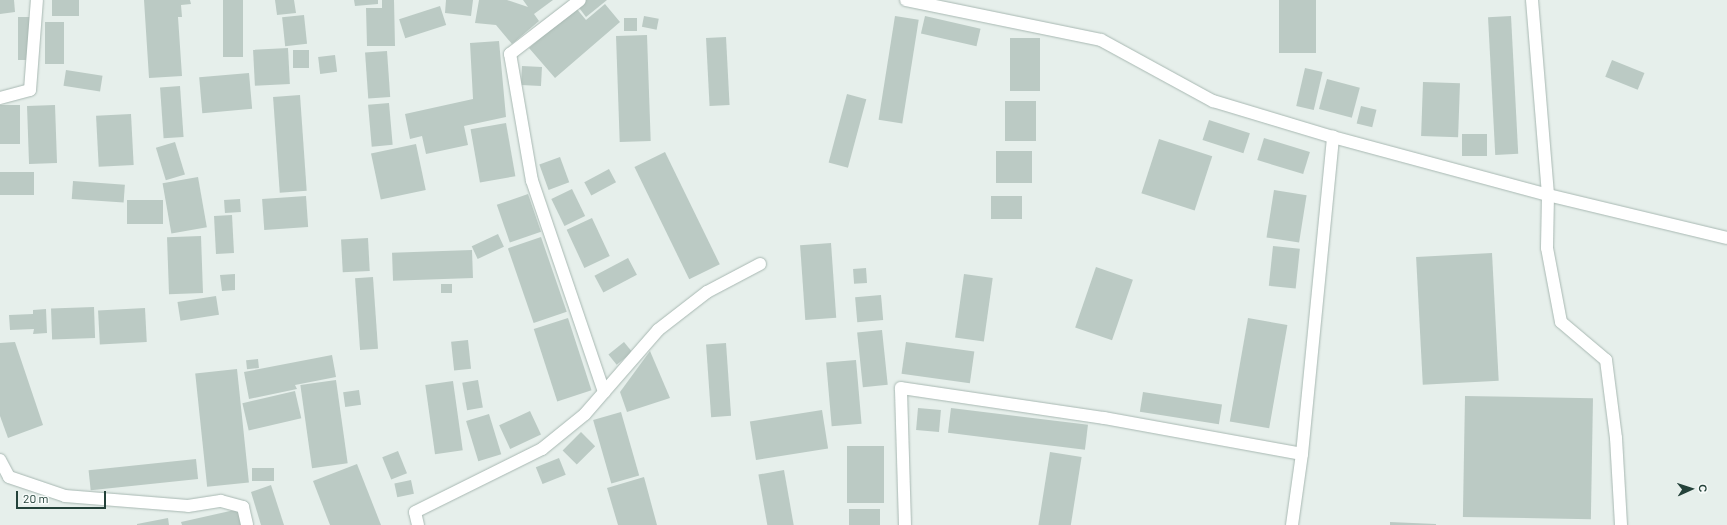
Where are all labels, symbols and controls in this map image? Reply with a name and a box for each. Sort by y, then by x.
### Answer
north arrow [1671,469,1711,509]
scale bar [18,483,108,509]
text: С [1697,484,1710,493]
text: 20 m [23,491,49,505]

